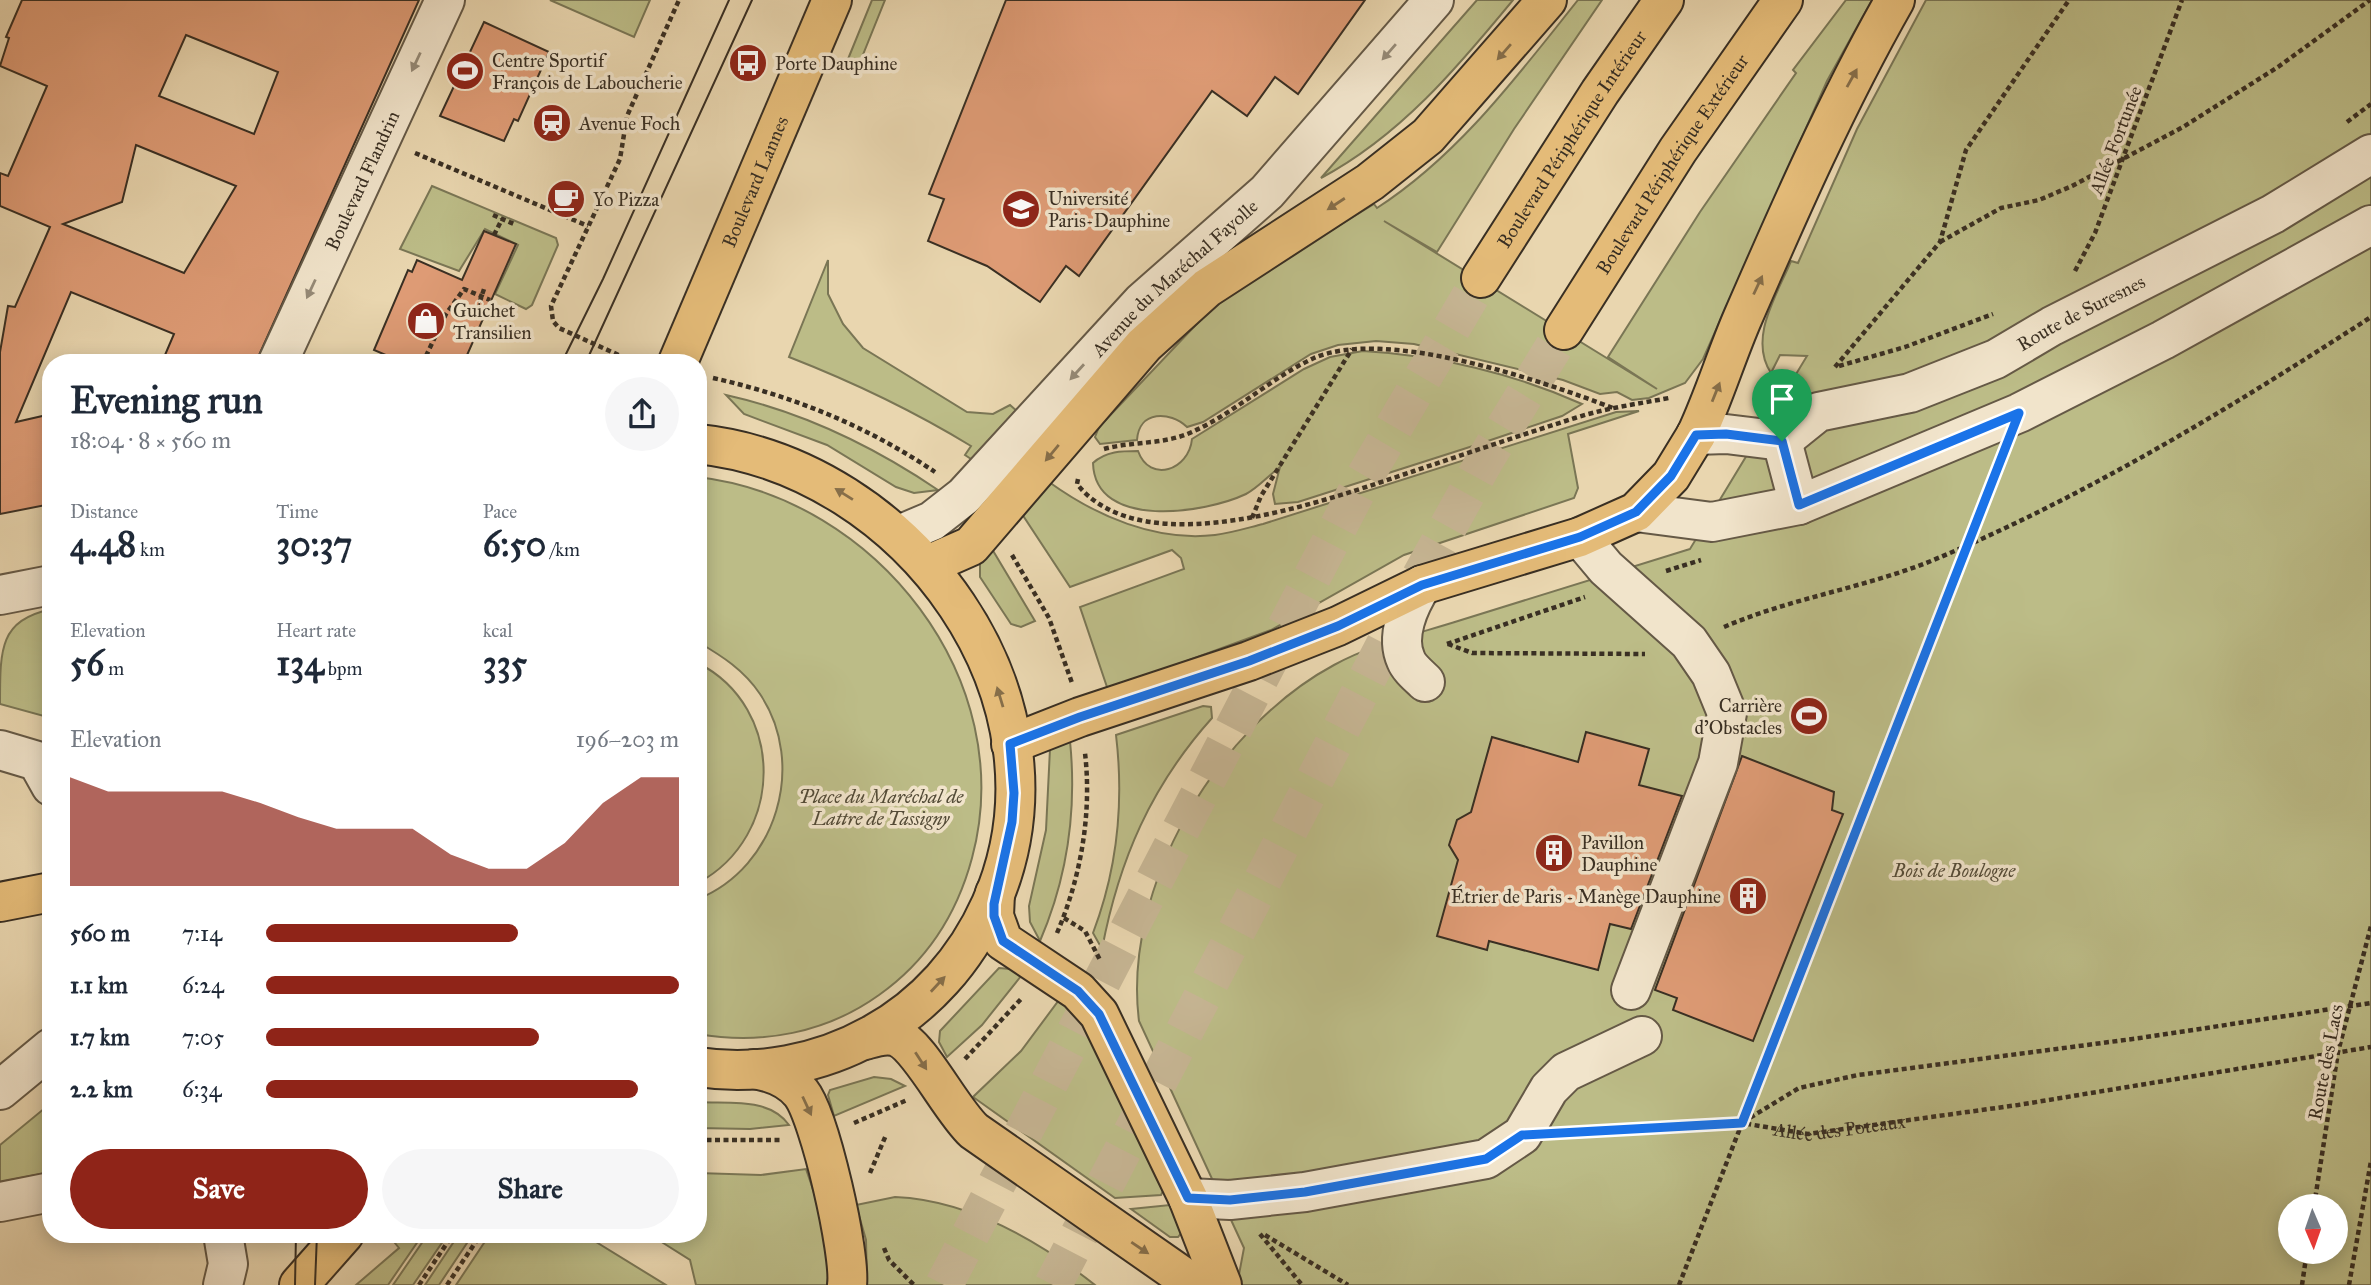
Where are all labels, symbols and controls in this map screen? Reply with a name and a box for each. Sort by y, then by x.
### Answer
street label: Boulevard Périphérique Intérieur [1492,25,1652,252]
bus stop icon: Porte Dauphine [727,42,769,84]
one-way arrow [1382,43,1397,60]
one-way arrow [1497,44,1512,61]
place label: Centre Sportif François de Laboucherie [492,49,683,94]
street label: Boulevard Périphérique Extérieur [1591,49,1754,279]
sports icon: Centre Sportif François de Laboucherie [444,50,486,92]
one-way arrow [410,52,422,72]
place label: Porte Dauphine [775,52,898,75]
one-way arrow [1846,68,1858,87]
street label: Allée Fortunée [2084,82,2147,199]
station icon: Avenue Foch [531,102,573,144]
street label: Boulevard Flandrin [320,107,404,254]
place label: Avenue Foch [578,112,681,135]
street label: Boulevard Lannes [717,113,793,251]
cafe icon: Yo Pizza [545,178,587,220]
place label: Université Paris-Dauphine [1048,187,1170,232]
place label: Yo Pizza [593,188,660,211]
school or university icon: Université Paris-Dauphine [1000,188,1042,230]
street label: Avenue du Maréchal Fayolle [1086,195,1263,362]
one-way arrow [1327,197,1345,211]
street label: Route de Suresnes [2013,270,2149,356]
one-way arrow [1753,274,1764,295]
one-way arrow [305,279,317,299]
place label: Guichet Transilien [453,299,532,344]
shop icon: Guichet Transilien [405,300,447,342]
one-way arrow [1070,363,1086,380]
pin [1752,369,1812,441]
text: Evening run [70,377,263,423]
button: share [605,377,679,451]
icon: arrive [1763,380,1801,418]
one-way arrow [1710,381,1721,402]
text: 18:04 · 8 × 560 m [70,426,231,454]
one-way arrow [1045,445,1060,462]
one-way arrow [834,488,854,501]
text: Distance [70,500,138,523]
text: Time [276,500,318,523]
text: Pace [483,500,517,523]
text: 4.48 [70,523,136,566]
text: 30:37 [276,523,352,566]
text: 6:50 [483,523,546,566]
text: km [136,538,165,561]
text: /km [546,538,580,561]
text: Elevation [70,619,145,642]
text: Heart rate [276,619,356,642]
text: kcal [483,619,513,642]
text: 56 [70,642,104,685]
text: 134 [276,642,324,685]
text: 335 [483,642,527,685]
text: m [104,657,124,680]
text: bpm [324,657,362,680]
one-way arrow [995,687,1005,708]
place label: Carrière d'Obstacles [1694,694,1782,739]
sports icon: Carrière d'Obstacles [1788,695,1830,737]
text: Elevation [70,725,161,753]
text: 196–203 m [576,725,679,753]
park label: Place du Maréchal de Lattre de Tassigny [799,785,964,830]
place label: Pavillon Dauphine [1581,831,1658,876]
building icon: Pavillon Dauphine [1533,832,1575,874]
park label: Bois de Boulogne [1892,859,2016,882]
building icon: Étrier de Paris - Manège Dauphine [1727,875,1769,917]
place label: Étrier de Paris - Manège Dauphine [1451,884,1721,909]
text: 560 m [70,919,130,947]
text: 7:14 [182,919,222,947]
text: 1.1 km [70,971,128,999]
text: 6:24 [182,971,224,999]
one-way arrow [930,975,946,993]
street label: Route des Lacs [2303,1002,2348,1122]
text: 1.7 km [70,1023,130,1051]
text: 7:05 [182,1023,224,1051]
one-way arrow [915,1052,928,1071]
text: 2.2 km [70,1075,133,1103]
text: 6:34 [182,1075,222,1103]
one-way arrow [801,1096,813,1116]
street label: Allée des Poteaux [1771,1110,1908,1146]
button: Save [70,1149,368,1229]
button: Share [382,1149,679,1229]
north arrow [2278,1194,2348,1264]
map controls [2278,1194,2348,1264]
one-way arrow [1130,1241,1150,1254]

